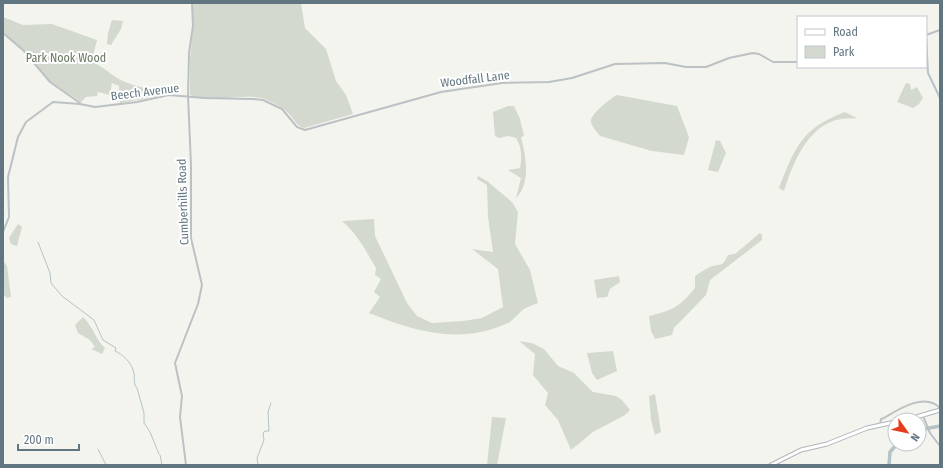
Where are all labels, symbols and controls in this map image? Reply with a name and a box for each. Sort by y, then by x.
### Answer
legend [797,16,927,68]
text: Road [833,25,858,39]
text: Park [833,45,855,59]
park label: Park Nook Wood [26,51,106,65]
street label: Woodfall Lane [440,68,510,90]
street label: Beech Avenue [110,81,180,103]
street label: Cumberhills Road [174,159,192,245]
north arrow [887,412,927,452]
scale bar [18,426,79,452]
text: N [908,431,922,443]
text: 200 m [24,433,54,447]

